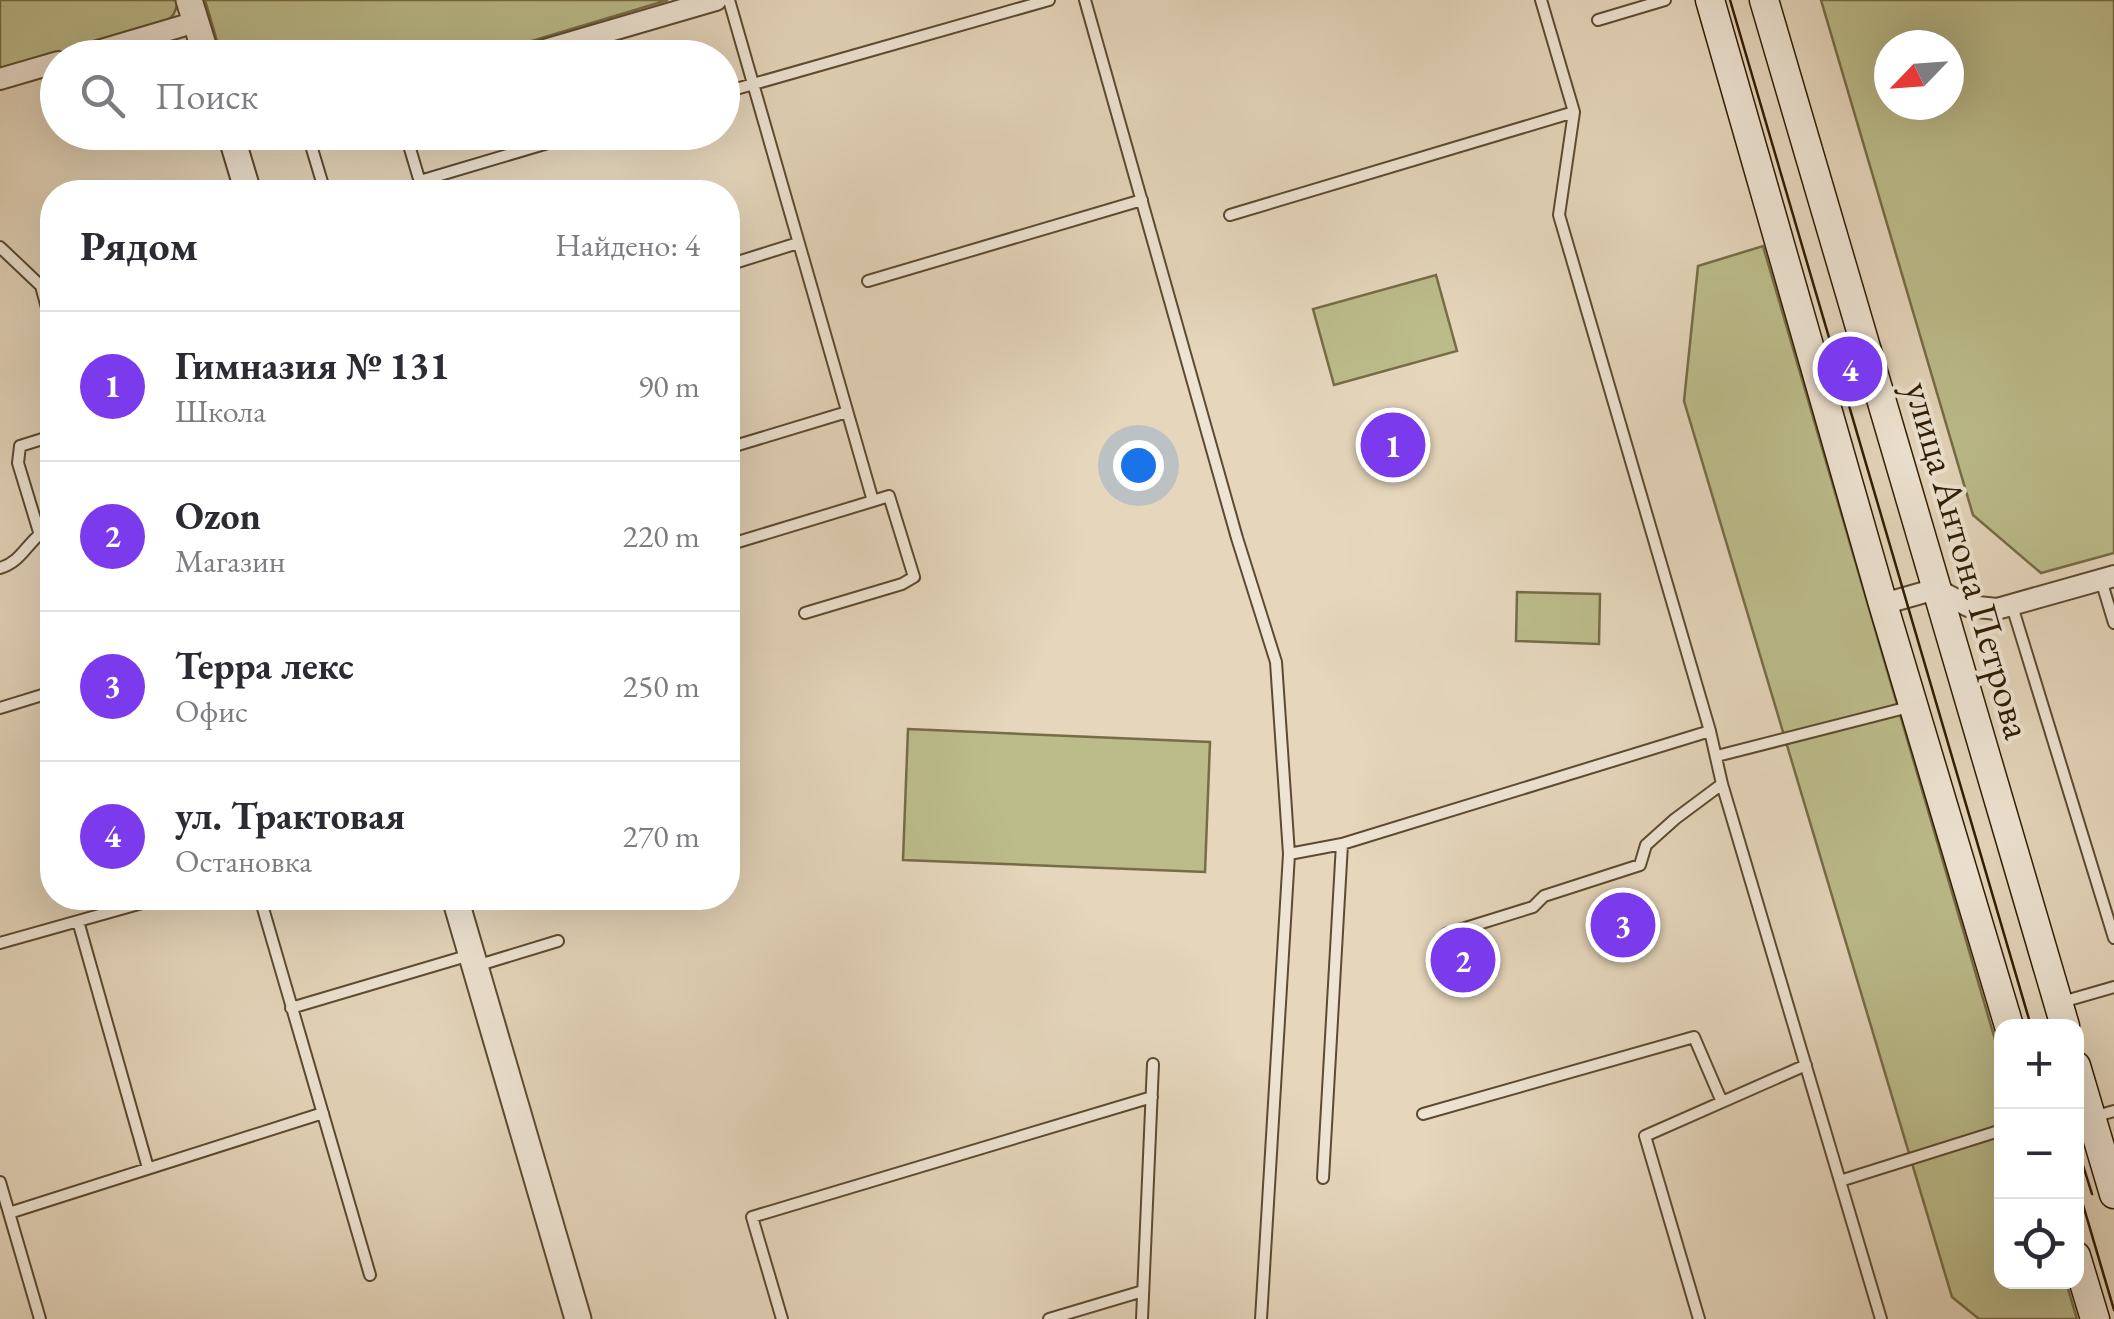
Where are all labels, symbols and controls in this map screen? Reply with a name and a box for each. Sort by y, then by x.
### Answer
north arrow [1874,30,1964,120]
search box [40,40,740,150]
icon: search [75,68,130,123]
text: Поиск [155,71,258,120]
text: Рядом [80,218,198,273]
text: Найдено: 4 [555,224,700,266]
pin: 4 [1818,332,1882,406]
text: Гимназия № 131 [175,341,450,390]
text: 1 [104,365,121,407]
text: 90 m [638,365,700,407]
street label: улица Антона Петрова [1893,375,2045,745]
text: Школа [175,390,266,432]
pin: 1 [1360,408,1426,482]
your location [1113,440,1164,491]
text: Ozon [175,491,261,540]
text: 2 [104,515,121,557]
text: 220 m [623,515,700,557]
text: Магазин [175,540,286,582]
text: Терра лекс [175,641,354,690]
text: 3 [104,665,121,707]
text: 250 m [623,665,700,707]
text: Офис [175,690,248,732]
text: ул. Трактовая [175,791,405,840]
text: 4 [104,815,121,857]
text: 270 m [623,815,700,857]
text: Остановка [175,840,312,882]
pin: 3 [1590,888,1656,962]
pin: 2 [1430,922,1496,998]
map controls [1994,1019,2084,1289]
button: + [1994,1019,2084,1109]
button: − [1994,1109,2084,1199]
button: locate [1994,1199,2084,1289]

